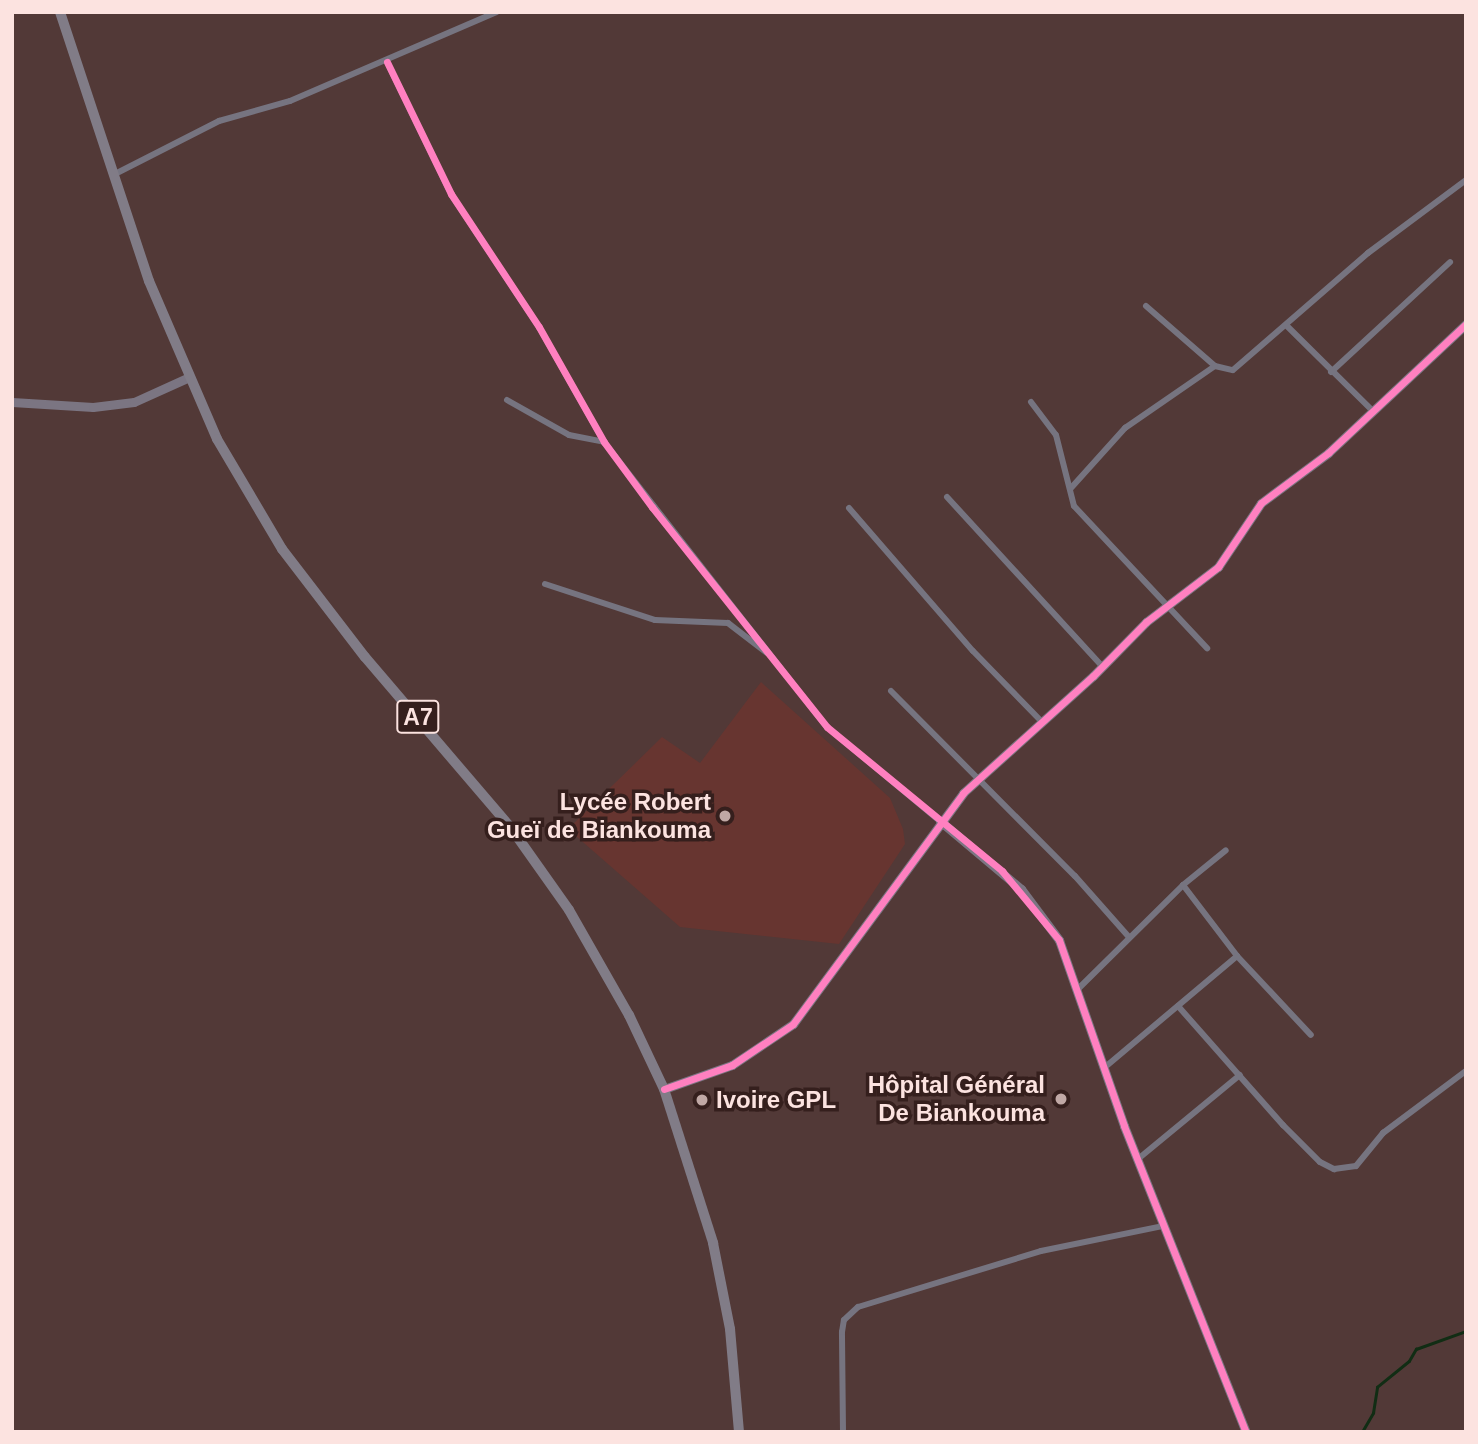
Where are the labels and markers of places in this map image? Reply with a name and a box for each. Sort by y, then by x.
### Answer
place label: Lycée Robert Gueï de Biankouma [487,788,711,844]
marker: Lycée Robert Gueï de Biankouma [717,808,733,824]
place label: Hôpital Général De Biankouma [868,1071,1045,1127]
place label: Ivoire GPL [716,1086,836,1114]
marker: Hôpital Général De Biankouma [1051,1089,1071,1109]
marker: Ivoire GPL [694,1092,710,1108]

